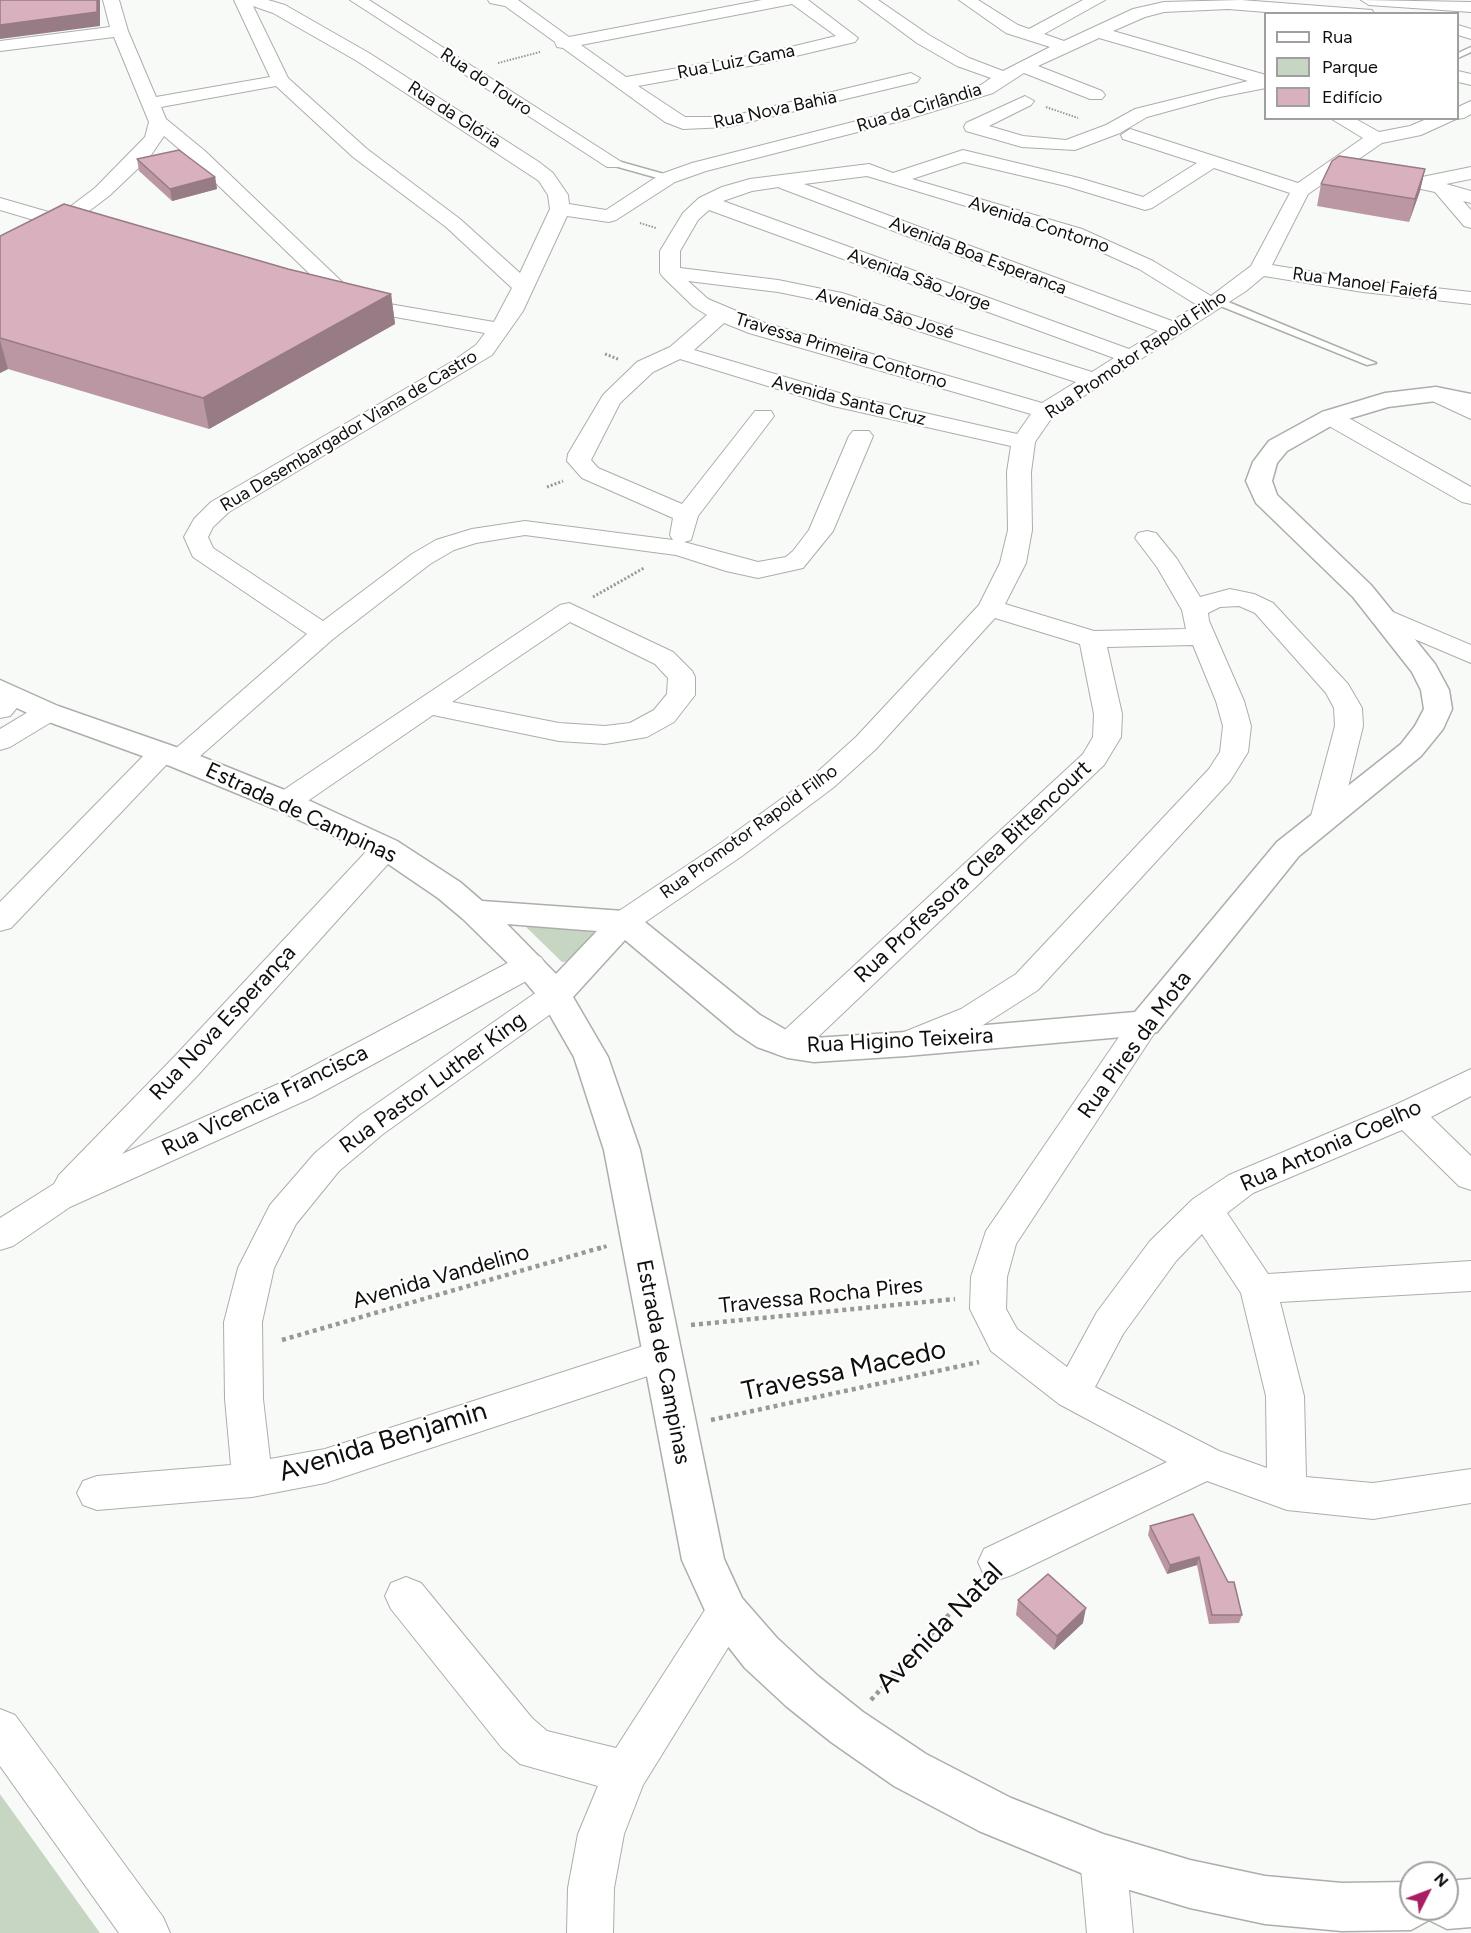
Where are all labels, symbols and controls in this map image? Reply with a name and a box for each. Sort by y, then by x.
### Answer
legend [1264,12,1459,120]
text: Rua [1322,26,1353,48]
street label: Rua Luiz Gama [675,40,797,84]
street label: Rua do Touro [436,43,536,121]
text: Parque [1322,56,1378,78]
street label: Rua da Glória [403,77,505,153]
street label: Rua da Cirlândia [854,79,984,137]
street label: Rua Nova Bahia [711,86,839,134]
text: Edifício [1322,86,1383,108]
street label: Avenida Contorno [966,192,1112,258]
street label: Avenida Boa Esperanca [886,212,1070,300]
street label: Avenida São Jorge [845,244,993,316]
street label: Rua Manoel Faiefá [1291,263,1439,305]
street label: Avenida São José [814,284,956,344]
street label: Rua Promotor Rapold Filho [1041,286,1231,424]
street label: Travessa Primeira Contorno [732,308,950,394]
street label: Rua Desembargador Viana de Castro [217,346,481,516]
street label: Avenida Santa Cruz [770,371,928,431]
street label: Rua Professora Clea Bittencourt [849,755,1097,989]
street label: Estrada de Campinas [201,757,401,869]
street label: Rua Promotor Rapold Filho [656,760,842,904]
street label: Rua Nova Esperança [144,940,302,1106]
street label: Rua Pires da Mota [1073,966,1197,1124]
street label: Rua Pastor Luther King [335,1007,531,1159]
street label: Rua Higino Teixeira [806,1023,994,1059]
street label: Rua Vicencia Francisca [158,1040,372,1162]
street label: Rua Antonia Coelho [1236,1094,1426,1198]
street label: Avenida Vandelino [350,1239,532,1315]
street label: Estrada de Campinas [630,1257,696,1467]
street label: Travessa Rocha Pires [718,1272,924,1320]
street label: Travessa Macedo [739,1334,949,1408]
street label: Avenida Benjamin [275,1395,491,1489]
street label: Avenida Natal [870,1556,1010,1700]
north arrow [1399,1861,1459,1921]
text: N [1430,1869,1452,1891]

